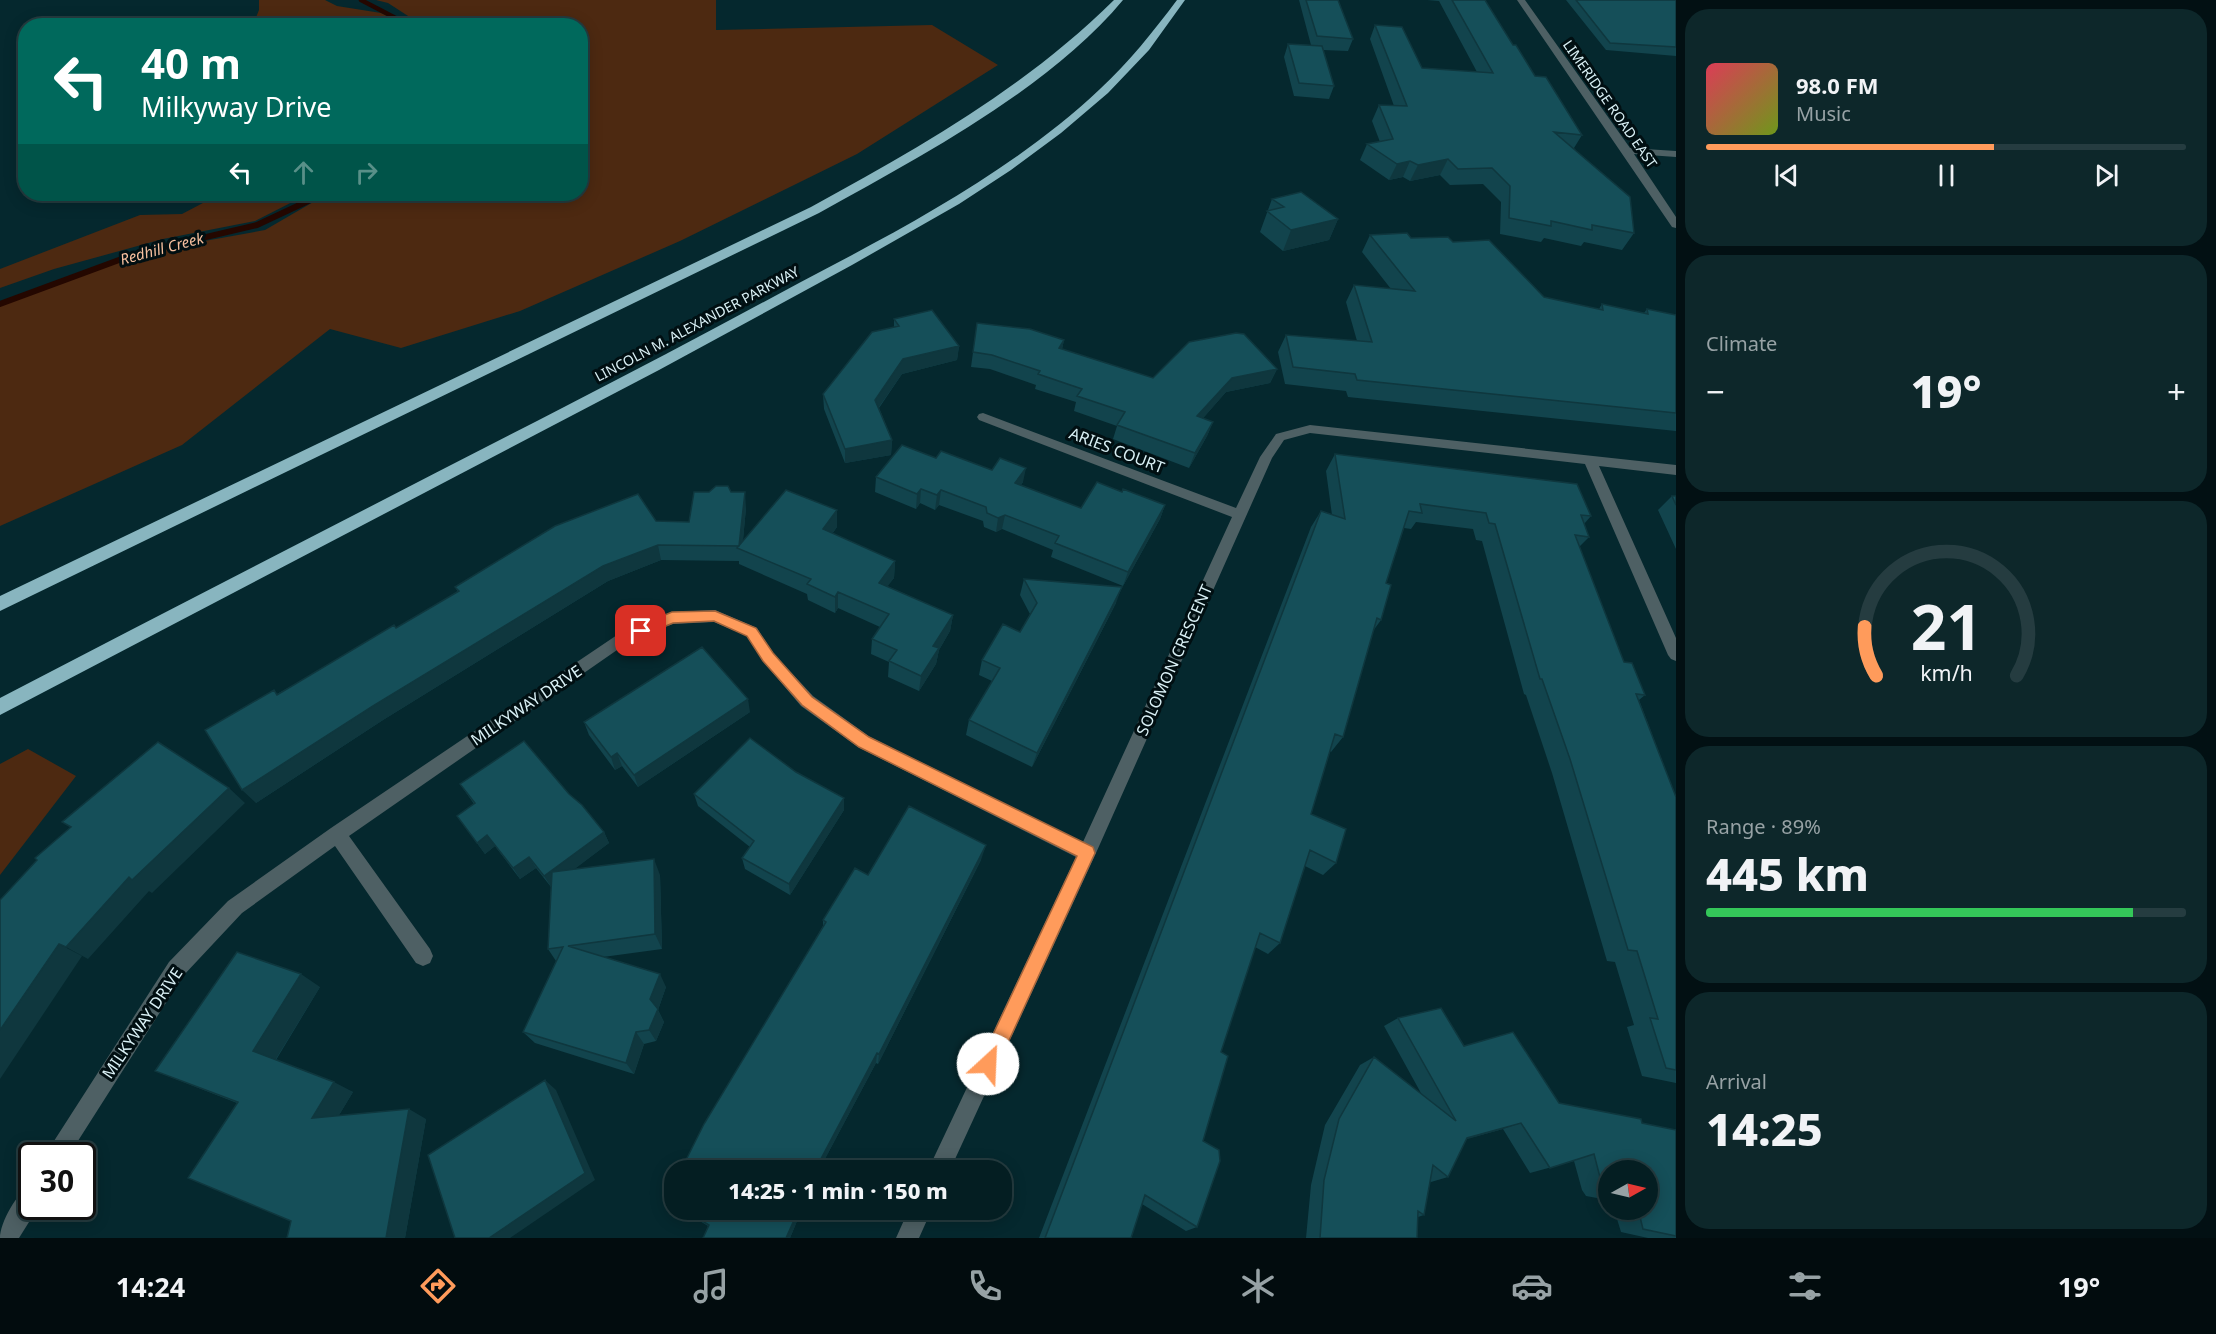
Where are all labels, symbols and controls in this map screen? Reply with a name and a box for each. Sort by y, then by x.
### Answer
text: 40 m [141,34,241,91]
street label: LIMERIDGE ROAD EAST [1559,36,1662,172]
icon: left [42,42,120,120]
text: 98.0 FM [1796,70,1878,100]
text: Milkyway Drive [141,88,332,125]
text: Music [1796,100,1851,127]
icon: left [224,156,257,189]
icon: ahead [287,156,320,189]
icon: right [350,156,383,189]
icon: previous [1770,159,1803,192]
icon: pause [1930,159,1963,192]
icon: next [2090,159,2123,192]
water label: Redhill Creek [118,227,206,269]
street label: LINCOLN M. ALEXANDER PARKWAY [591,261,802,386]
text: Climate [1706,330,1777,357]
text: 19° [1910,360,1982,421]
text: − [1706,369,1725,414]
text: + [2167,369,2186,414]
street label: ARIES COURT [1066,422,1168,478]
street label: SOLOMON CRESCENT [1131,581,1217,739]
text: 21 [1910,583,1982,668]
pin [615,605,666,656]
icon: arrive [624,614,657,647]
text: km/h [1920,658,1972,687]
street label: MILKYWAY DRIVE [466,660,586,750]
text: Range · 89% [1706,813,1821,840]
text: 445 km [1706,843,1869,904]
street label: MILKYWAY DRIVE [97,963,187,1083]
position arrow [956,1032,1020,1096]
text: Arrival [1706,1068,1767,1095]
text: 14:25 [1706,1098,1823,1159]
speed limit sign: 30 [18,1142,96,1220]
north arrow [1598,1160,1658,1220]
map controls [1598,1160,1658,1220]
text: 14:25 · 1 min · 150 m [728,1175,948,1205]
icon: directions [417,1265,459,1307]
icon: music [690,1265,732,1307]
icon: phone [964,1265,1006,1307]
icon: climate [1237,1265,1279,1307]
icon: car [1511,1265,1553,1307]
icon: filters [1784,1265,1826,1307]
text: 14:24 [116,1268,185,1305]
text: 19° [2058,1268,2100,1305]

